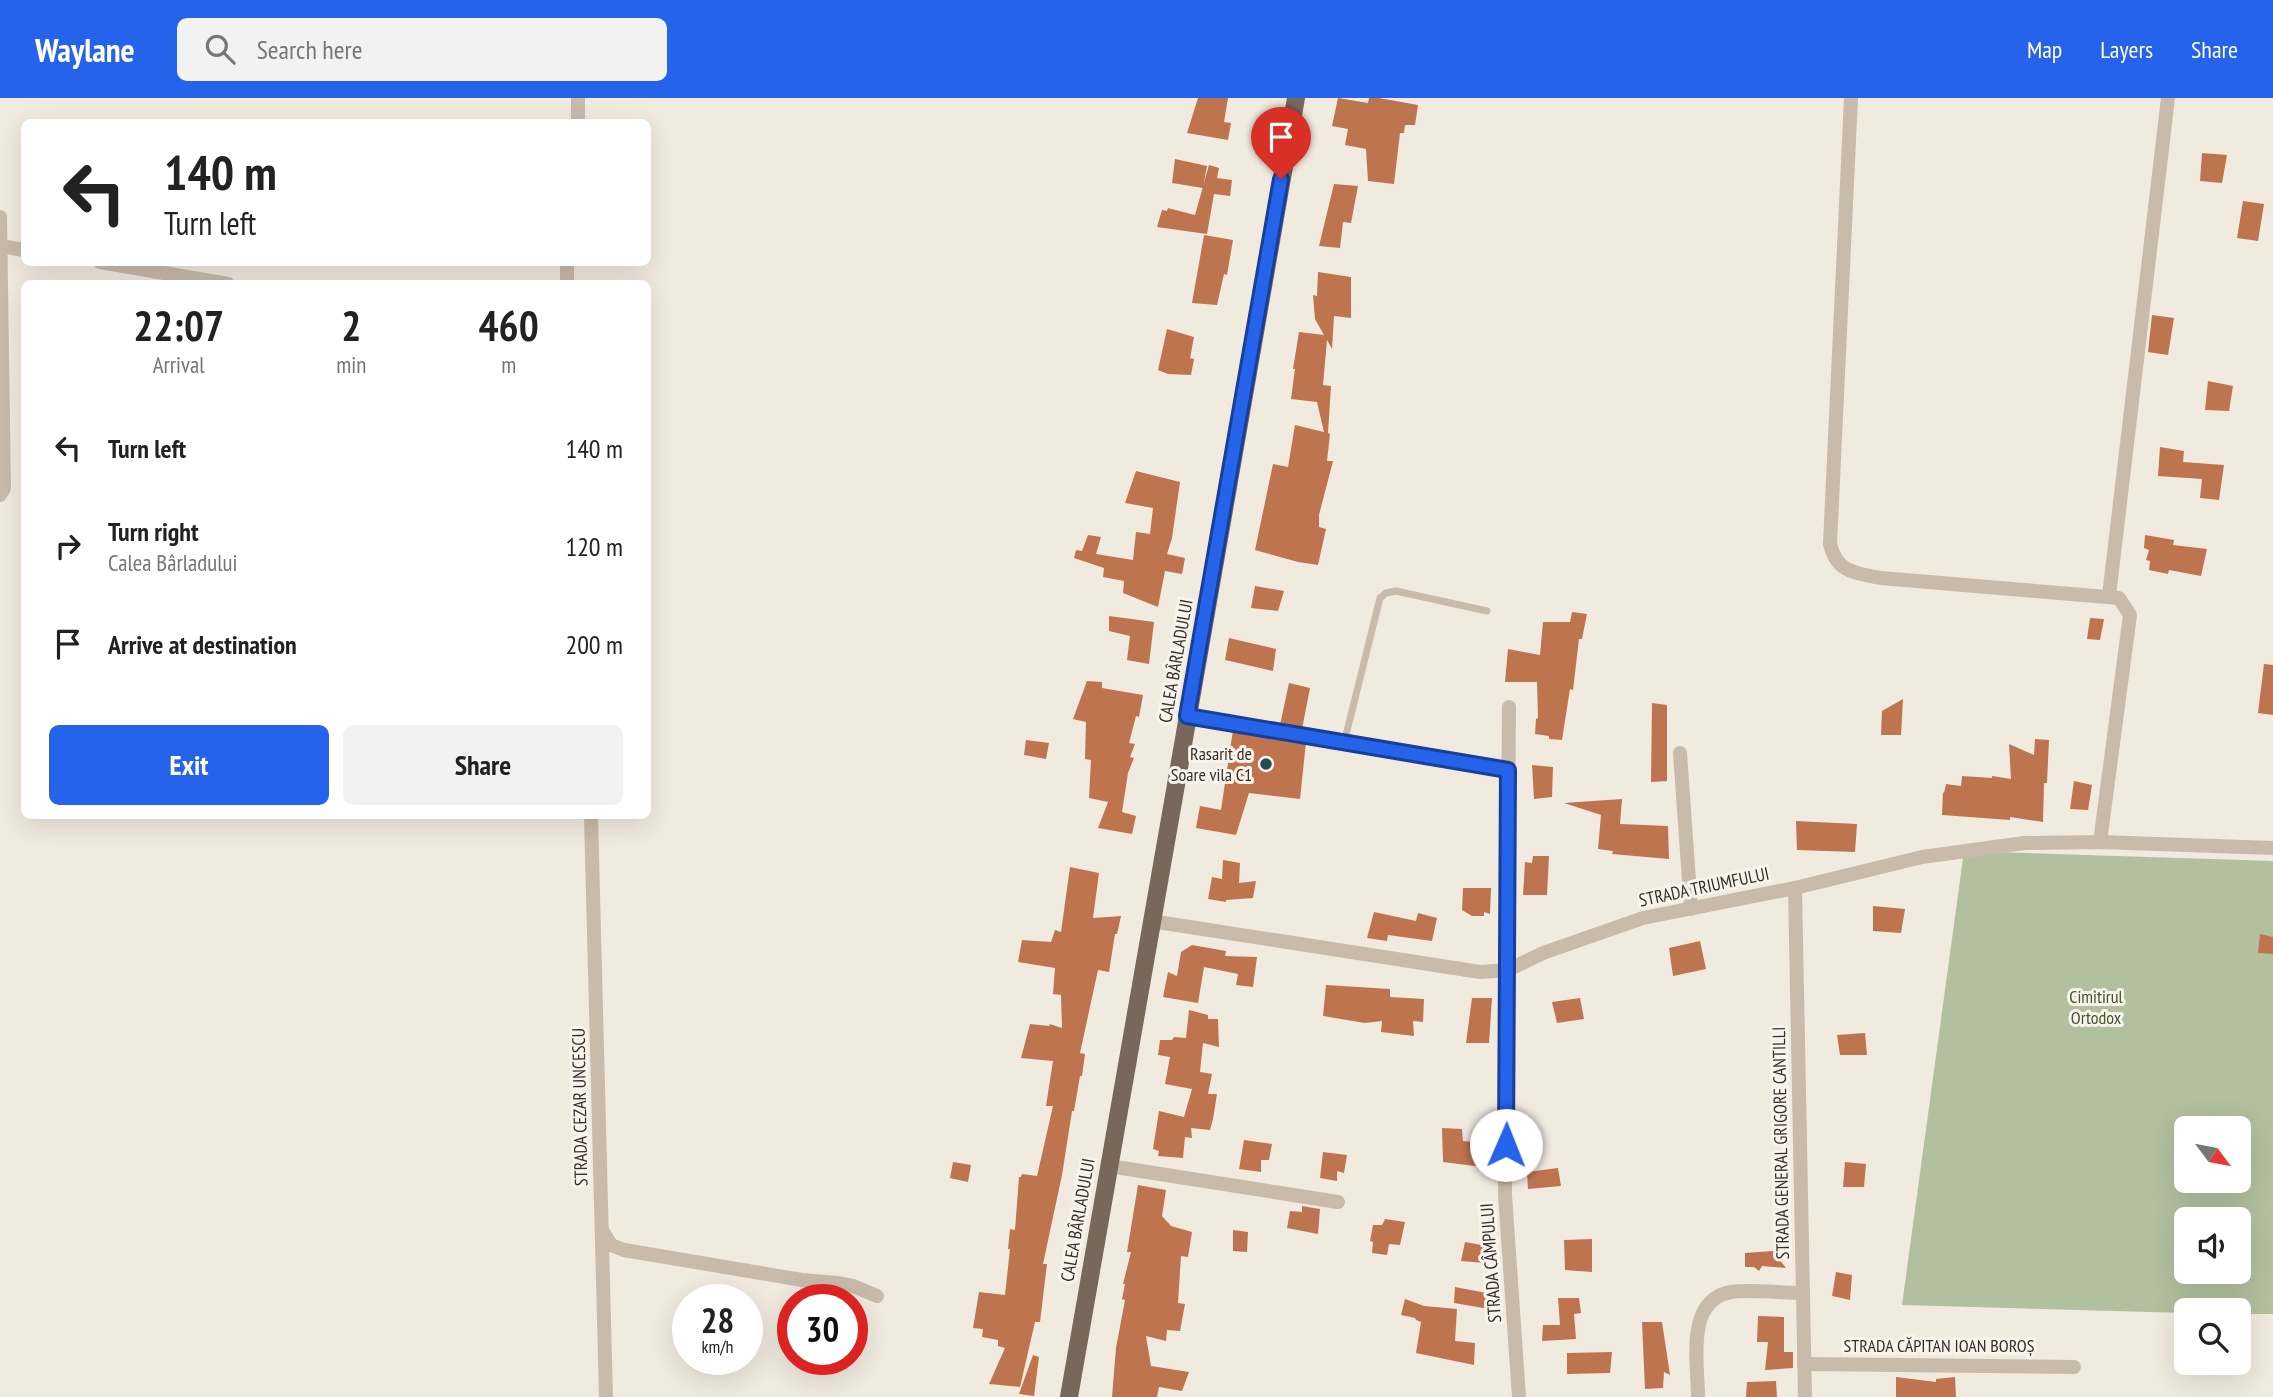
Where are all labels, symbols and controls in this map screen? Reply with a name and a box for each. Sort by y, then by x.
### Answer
search box [177,18,667,81]
text: Waylane [35,28,135,71]
icon: search [201,30,239,68]
text: Search here [257,33,362,66]
text: Map [2027,34,2062,65]
text: Layers [2100,34,2153,65]
text: Share [2191,34,2238,65]
pin [1251,107,1311,179]
icon: arrive [1262,118,1300,156]
text: 140 m [164,140,277,204]
icon: left [49,147,140,238]
text: Turn left [164,202,256,244]
text: 22:07 [133,298,224,353]
text: 2 [341,298,361,353]
text: 460 [479,298,539,353]
text: Arrival [153,350,205,379]
text: min [336,350,366,379]
text: m [501,350,516,379]
icon: left [49,429,87,467]
text: Turn left [108,432,186,465]
text: 140 m [565,432,623,465]
text: Turn right [108,515,199,548]
icon: right [49,527,87,565]
text: 120 m [565,530,623,563]
text: Calea Bârladului [108,548,238,577]
street label: CALEA BÂRLADULUI [1153,597,1198,724]
icon: arrive [49,625,87,663]
text: Arrive at destination [108,628,297,661]
text: 200 m [565,628,623,661]
button: Exit [49,725,329,805]
button: Share [343,725,623,805]
place label: Rasarit de Soare vila C1 [1171,742,1252,786]
marker: Rasarit de Soare vila C1 [1258,756,1274,772]
street label: STRADA TRIUMFULUI [1637,861,1771,912]
park label: Cimitirul Ortodox [2069,985,2124,1029]
street label: STRADA GENERAL GRIGORE CANTILLI [1767,1026,1794,1260]
street label: STRADA CEZAR UNCESCU [567,1028,592,1186]
position arrow [1469,1108,1543,1182]
north arrow [2174,1116,2250,1194]
map controls [2174,1116,2251,1375]
street label: CALEA BÂRLADULUI [1055,1156,1100,1283]
street label: STRADA CÂMPULUI [1475,1203,1506,1323]
button: sound [2174,1207,2251,1284]
speed limit sign: 30 [777,1284,868,1375]
text: 28 [701,1297,734,1343]
button: search [2174,1298,2251,1375]
street label: STRADA CĂPITAN IOAN BOROȘ [1844,1334,2035,1357]
text: km/h [702,1335,733,1358]

